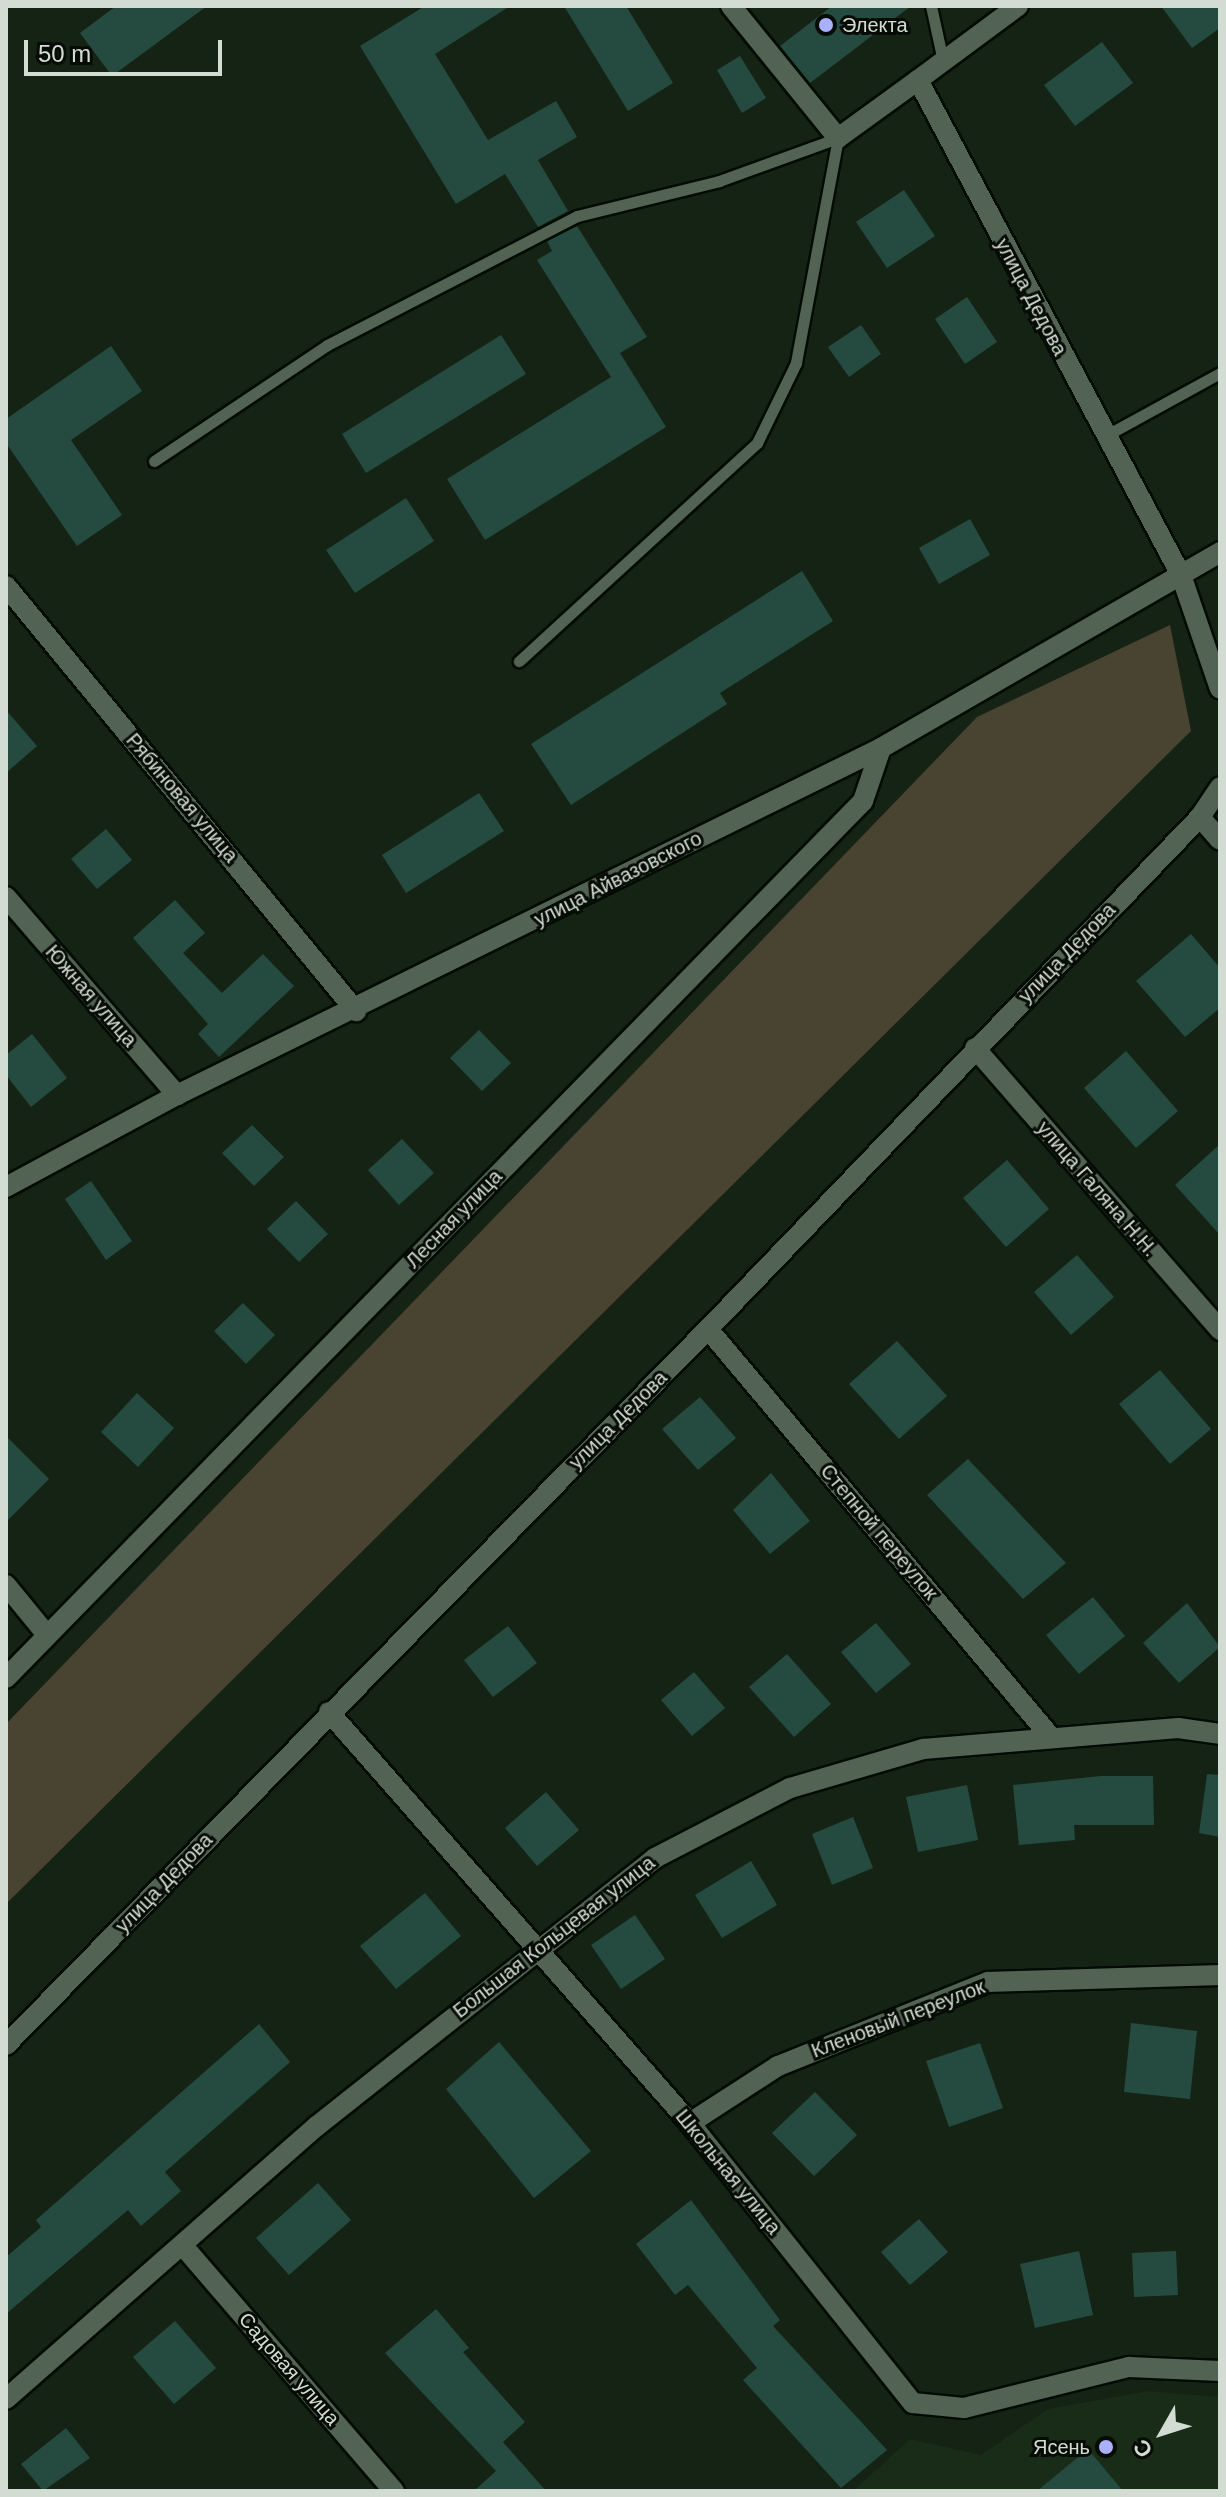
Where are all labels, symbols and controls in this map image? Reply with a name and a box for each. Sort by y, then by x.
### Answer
place label: Электа [842,13,908,37]
marker: Электа [817,16,835,34]
scale bar [28,24,226,74]
text: 50 m [38,40,91,67]
street label: улица Дедова [990,234,1072,360]
street label: Рябиновая улица [121,729,243,867]
street label: улица Айвазовского [530,826,706,932]
street label: улица Дедова [1014,898,1120,1008]
street label: Южная улица [40,940,142,1052]
street label: улица Галяна Н.Н. [1032,1116,1162,1262]
street label: Лесная улица [401,1165,507,1273]
street label: улица Дедова [564,1366,672,1474]
street label: Степной переулок [815,1459,943,1605]
street label: улица Дедова [111,1828,217,1938]
street label: Большая Кольцевая улица [448,1851,660,2023]
street label: Кленовый переулок [808,1975,988,2063]
street label: Школьная улица [670,2105,786,2239]
street label: Садовая улица [234,2308,344,2430]
north arrow [1122,2393,1202,2473]
text: С [1128,2434,1158,2462]
place label: Ясень [1033,2435,1090,2459]
marker: Ясень [1097,2438,1115,2456]

